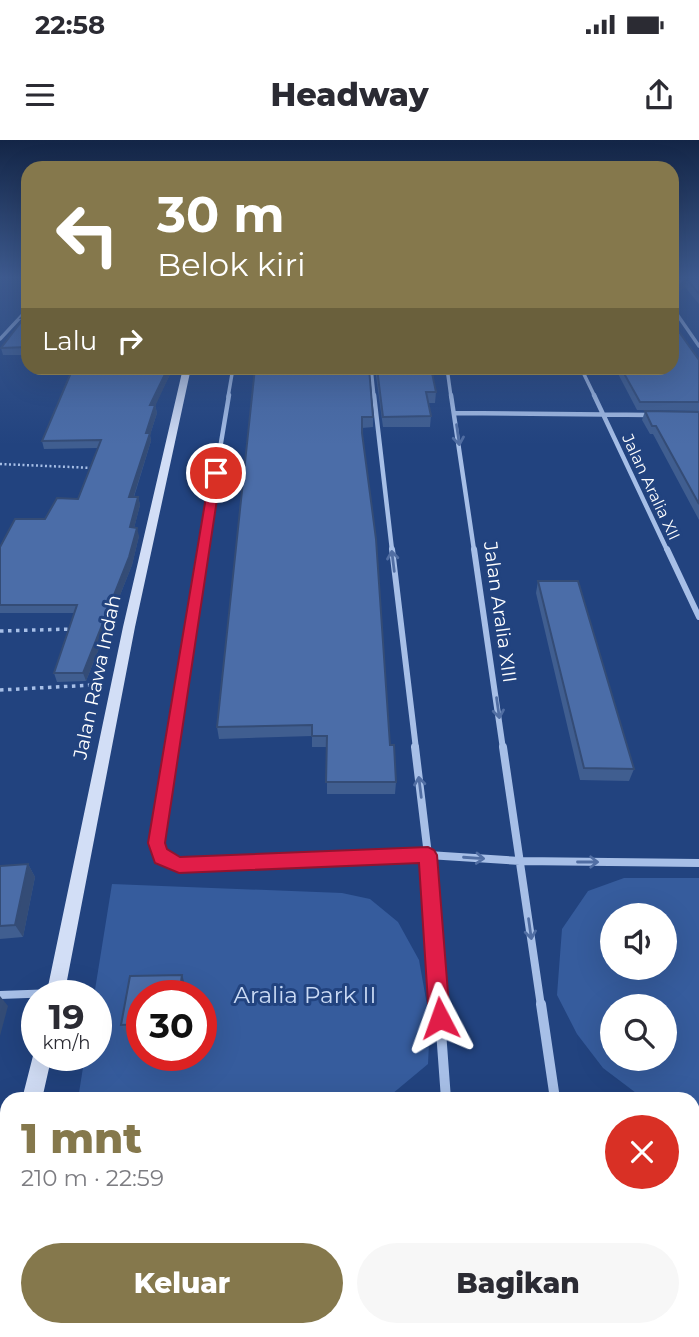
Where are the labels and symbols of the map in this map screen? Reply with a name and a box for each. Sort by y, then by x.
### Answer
one-way arrow [452,423,465,446]
street label: Jalan Aralia XII [618,430,684,543]
pin [186,443,246,503]
street label: Jalan Aralia XIII [479,539,521,684]
one-way arrow [387,551,400,573]
street label: Jalan Rawa Indah [68,593,126,762]
one-way arrow [491,697,504,719]
one-way arrow [413,776,426,799]
one-way arrow [462,852,485,865]
one-way arrow [576,855,599,869]
one-way arrow [523,917,536,940]
speed limit sign: 30 [126,980,217,1071]
park label: Aralia Park II [234,981,376,1009]
position arrow [403,981,477,1055]

